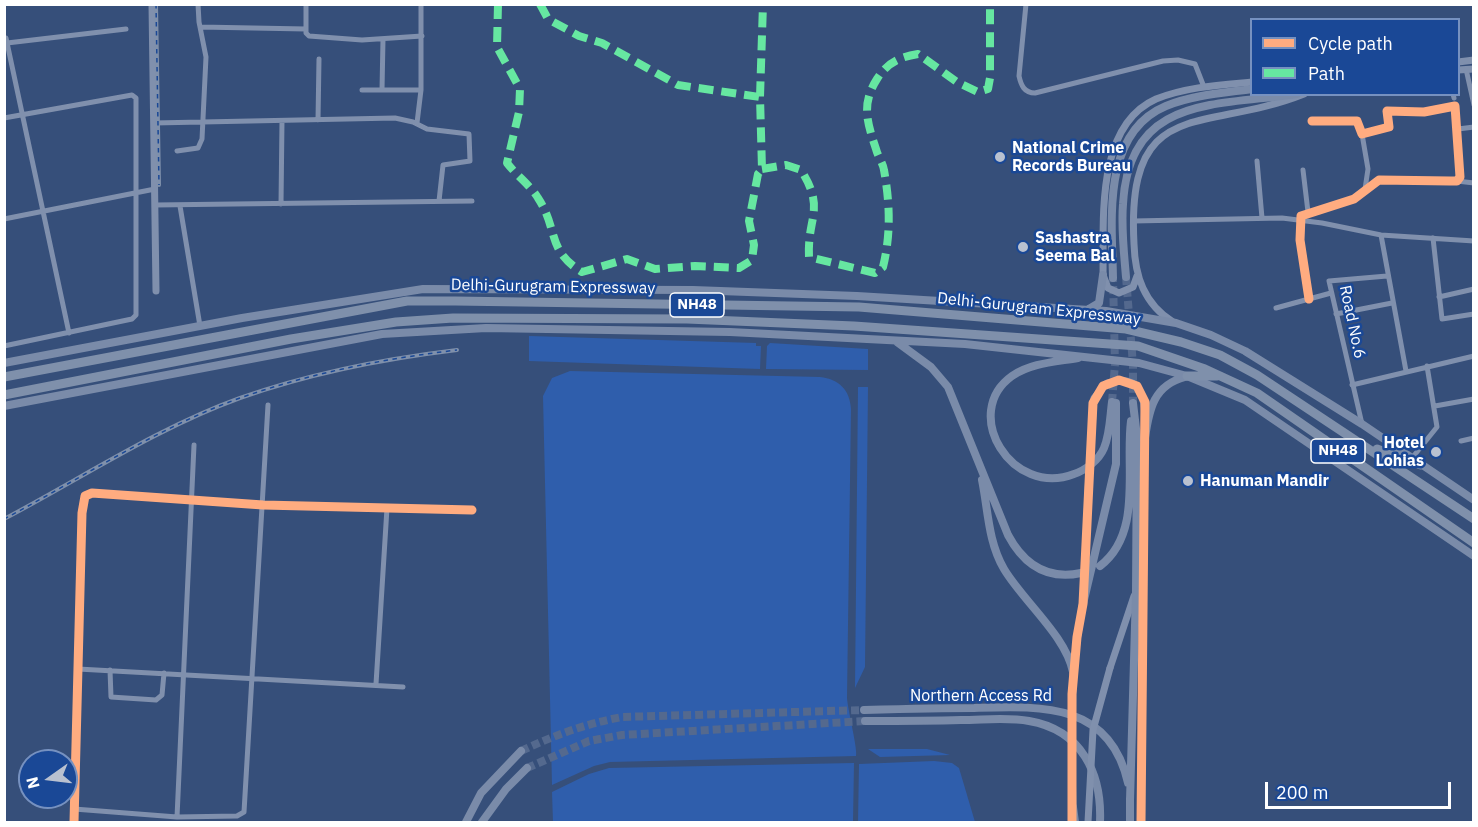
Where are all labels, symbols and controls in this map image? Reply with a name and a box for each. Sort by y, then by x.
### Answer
legend [1250,18,1460,96]
text: Cycle path [1308,32,1393,55]
text: Path [1308,62,1345,85]
place label: National Crime Records Bureau [1012,138,1131,176]
marker: National Crime Records Bureau [993,150,1007,164]
place label: Sashastra Seema Bal [1035,228,1115,266]
marker: Sashastra Seema Bal [1016,240,1030,254]
street label: Delhi-Gurugram Expressway [451,276,655,298]
street label: Road No.6 [1335,284,1369,360]
street label: Delhi-Gurugram Expressway [936,289,1142,329]
road number: NH48 [670,293,724,317]
place label: Hotel Lohias [1375,433,1424,471]
road number: NH48 [1311,439,1365,463]
marker: Hotel Lohias [1429,445,1443,459]
place label: Hanuman Mandir [1200,471,1329,491]
marker: Hanuman Mandir [1181,474,1195,488]
street label: Northern Access Rd [910,686,1052,706]
north arrow [18,749,78,809]
scale bar [1268,770,1454,808]
text: N [21,775,44,791]
text: 200 m [1276,781,1328,804]

